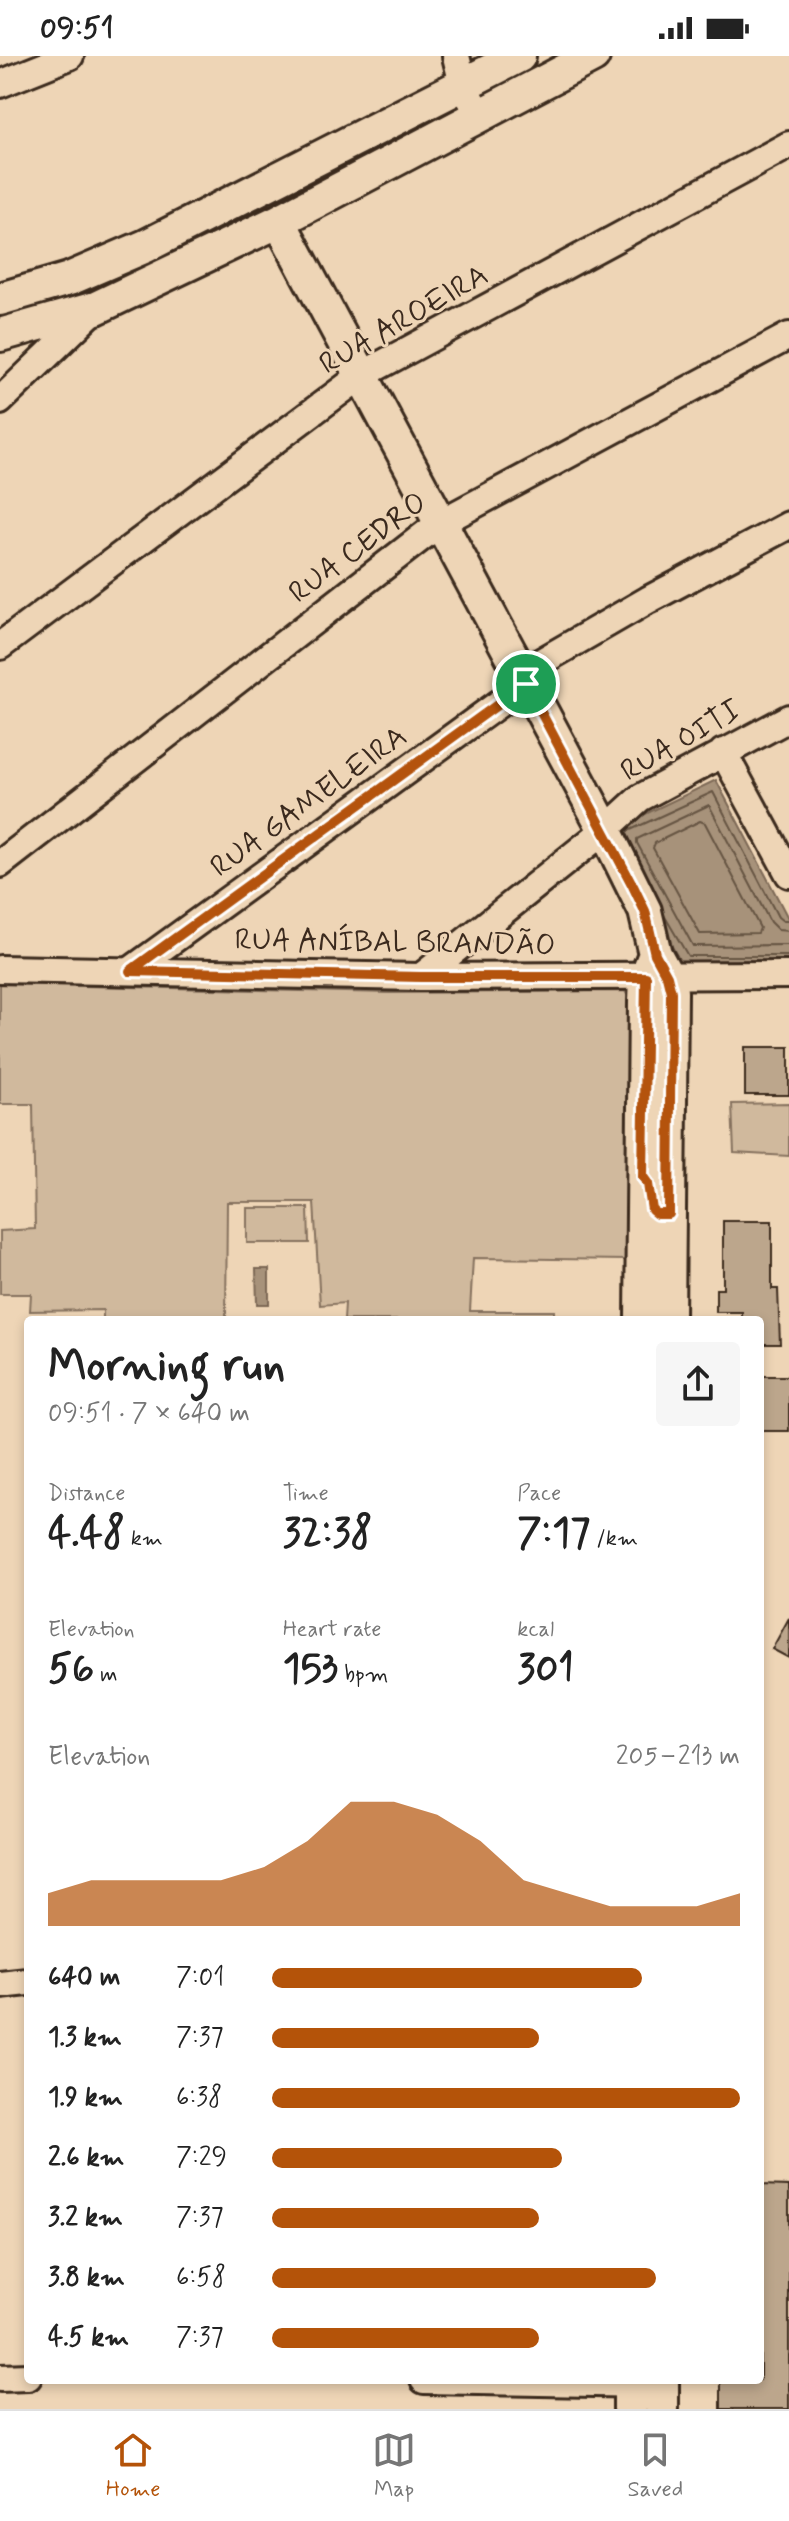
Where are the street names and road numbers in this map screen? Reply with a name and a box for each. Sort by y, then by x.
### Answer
street label: RUA AROEIRA [313,256,495,384]
street label: RUA CEDRO [281,483,435,613]
street label: RUA OITI [614,691,748,791]
street label: RUA GAMELEIRA [203,717,415,887]
street label: RUA ANÍBAL BRANDÃO [234,921,556,965]

